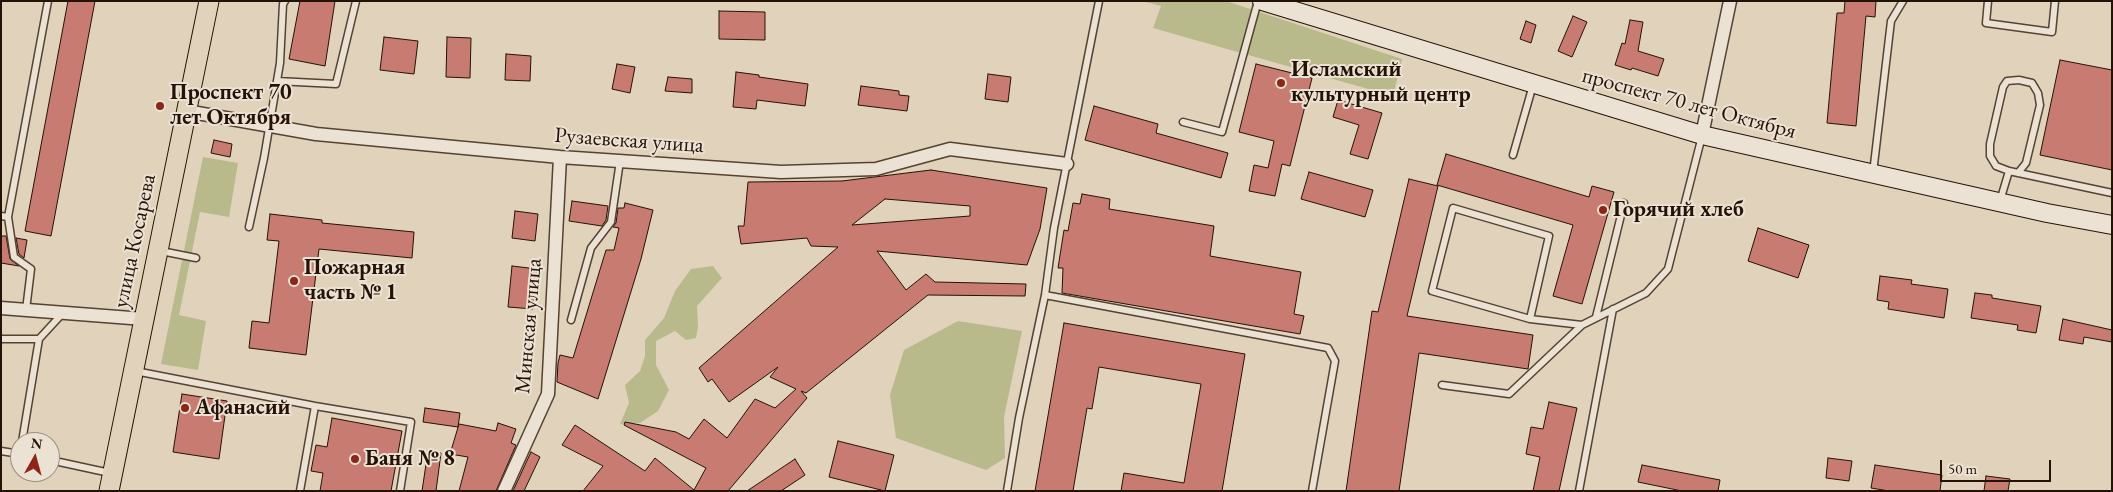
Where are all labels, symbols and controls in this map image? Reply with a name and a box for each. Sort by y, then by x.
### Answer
place label: Исламский культурный центр [1291,57,1471,108]
street label: проспект 70 лет Октября [1579,63,1799,145]
marker: Исламский культурный центр [1275,77,1287,89]
place label: Проспект 70 лет Октября [170,80,292,132]
marker: Проспект 70 лет Октября [154,100,166,112]
street label: Рузаевская улица [553,123,705,159]
street label: улица Косарева [108,172,162,310]
place label: Горячий хлеб [1613,197,1744,223]
marker: Горячий хлеб [1597,204,1609,216]
place label: Пожарная часть № 1 [304,255,405,306]
street label: Минская улица [510,257,548,395]
marker: Пожарная часть № 1 [288,275,300,287]
place label: Афанасий [195,395,291,421]
marker: Афанасий [179,402,191,414]
north arrow [10,432,60,482]
text: N [30,433,43,453]
place label: Баня № 8 [365,446,455,472]
scale bar [1943,450,2054,482]
marker: Баня № 8 [349,453,361,465]
text: 50 m [1948,459,1977,478]

